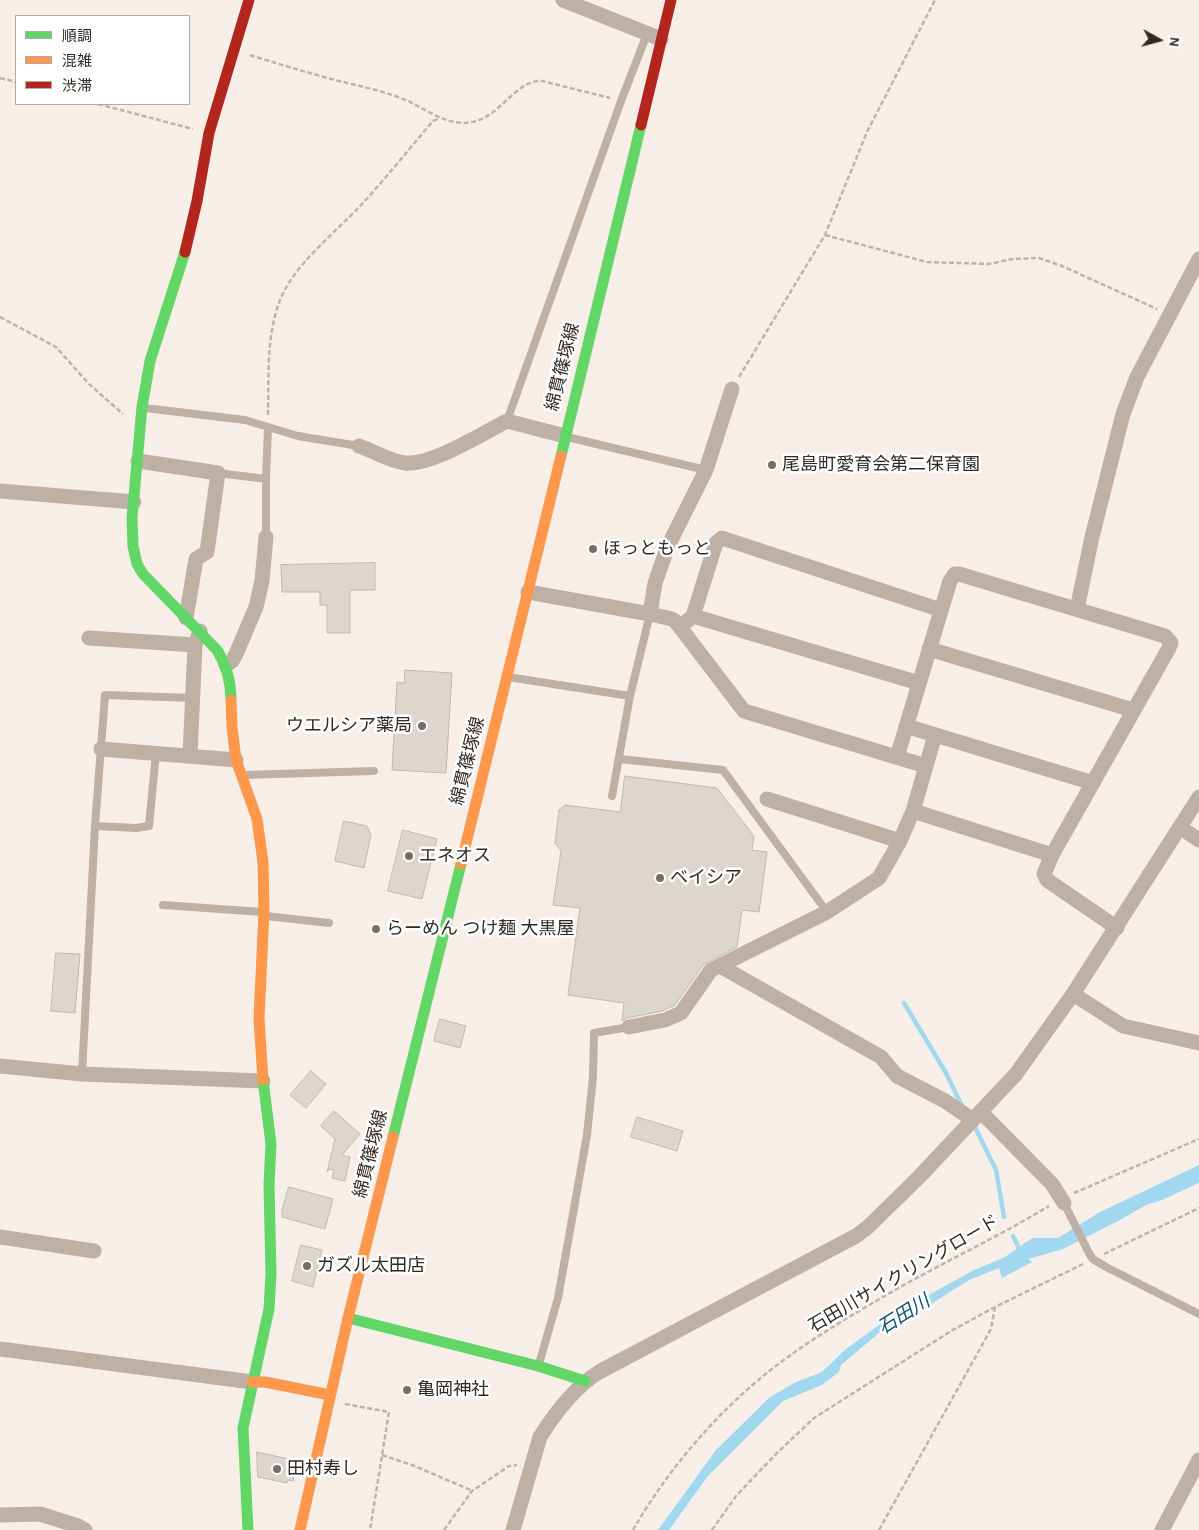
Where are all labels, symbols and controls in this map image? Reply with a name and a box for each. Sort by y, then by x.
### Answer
legend [15,15,190,105]
north arrow [1134,15,1184,65]
text: 順調 [62,27,92,45]
text: N [1165,36,1183,48]
text: 混雑 [62,52,92,70]
text: 渋滞 [62,77,92,95]
street label: 綿貫篠塚線 [542,321,584,413]
place label: 尾島町愛育会第二保育園 [782,454,980,476]
marker: 尾島町愛育会第二保育園 [766,459,778,471]
place label: ほっともっと [603,538,711,560]
marker: ほっともっと [587,543,599,555]
place label: ウエルシア薬局 [286,715,412,737]
street label: 綿貫篠塚線 [447,715,489,807]
marker: ウエルシア薬局 [416,720,428,732]
place label: エネオス [419,845,491,867]
marker: エネオス [403,850,415,862]
place label: ベイシア [670,867,742,889]
marker: ベイシア [654,872,666,884]
place label: らーめん つけ麺 大黒屋 [386,918,575,940]
marker: らーめん つけ麺 大黒屋 [370,923,382,935]
street label: 綿貫篠塚線 [350,1108,392,1200]
street label: 石田川サイクリングロード [805,1211,1003,1337]
place label: ガズル太田店 [317,1255,425,1277]
marker: ガズル太田店 [301,1260,313,1272]
water label: 石田川 [874,1290,934,1340]
place label: 亀岡神社 [417,1379,489,1401]
marker: 亀岡神社 [401,1384,413,1396]
place label: 田村寿し [287,1458,359,1480]
marker: 田村寿し [271,1463,283,1475]

